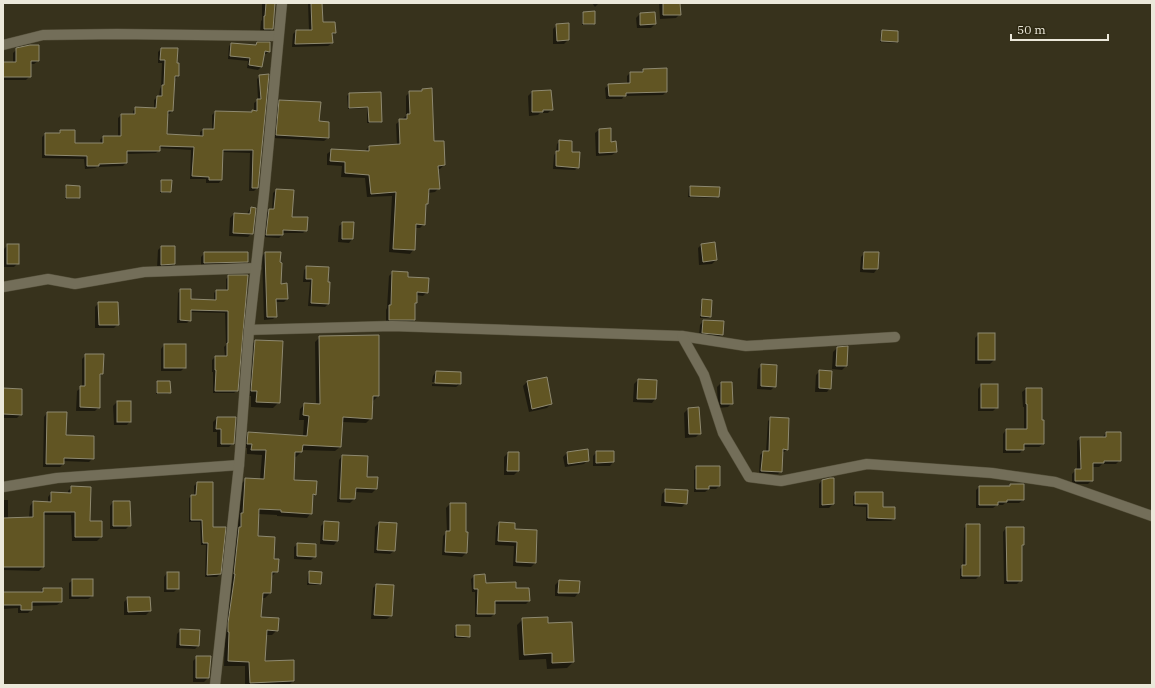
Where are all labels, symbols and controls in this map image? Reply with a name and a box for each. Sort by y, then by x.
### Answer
scale bar [1011,16,1108,42]
text: 50 m [1017,22,1046,37]

